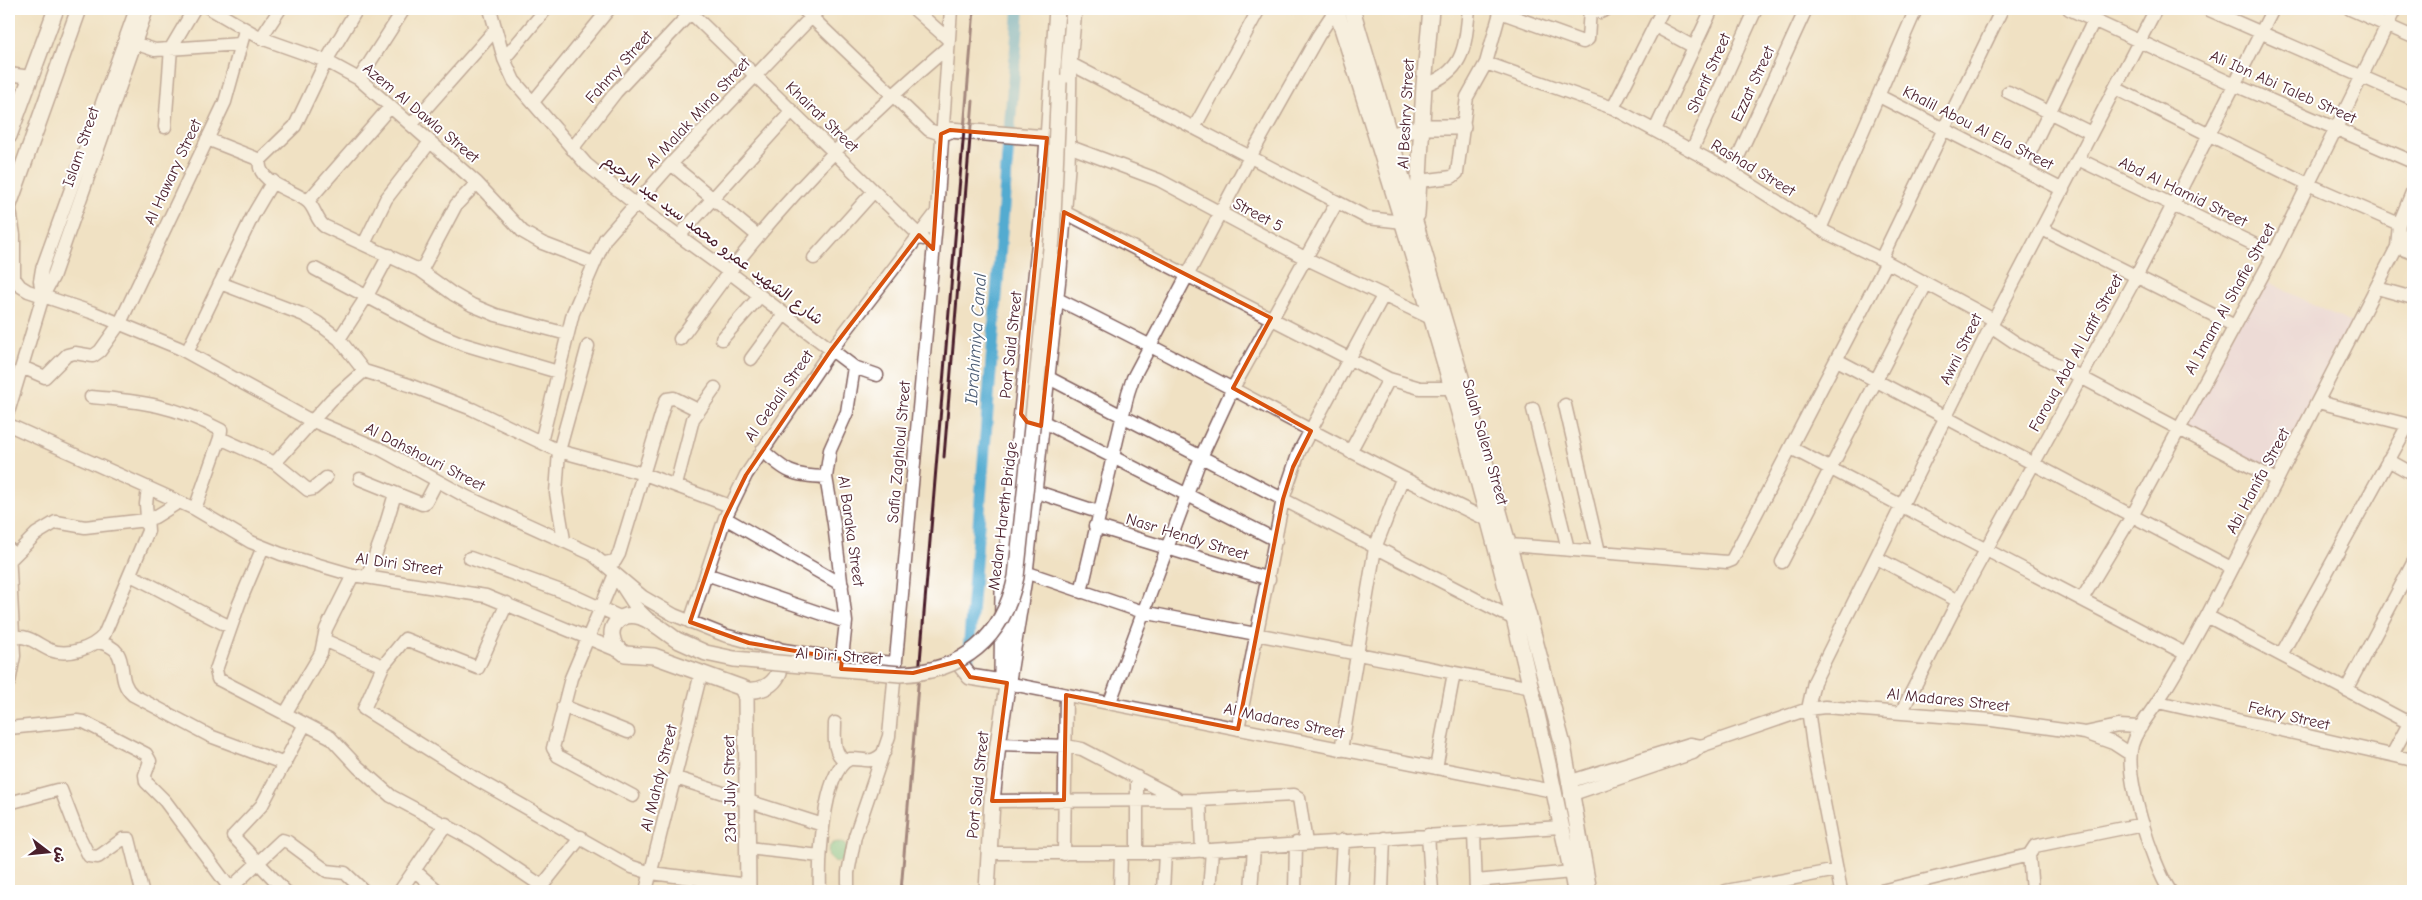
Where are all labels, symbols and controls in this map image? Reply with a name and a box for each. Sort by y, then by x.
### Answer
street label: Fahmy Street [582,27,656,107]
street label: Sherif Street [1683,30,1735,116]
street label: Ezzat Street [1728,43,1779,125]
street label: Ali Ibn Abi Taleb Street [2207,47,2359,128]
street label: Al Malak Mina Street [642,54,754,172]
street label: Al Beshry Street [1394,58,1418,170]
street label: Azem Al Dawla Street [359,59,483,167]
street label: Khairat Street [782,78,862,156]
street label: Khalil Abou Al Ela Street [1900,82,2057,174]
street label: Islam Street [59,104,103,189]
street label: Al Hawary Street [141,116,206,228]
street label: Rashad Street [1708,136,1799,200]
street label: شارع الشهيد عمرو محمد سيد عبد الرحيم [598,151,827,331]
street label: Abd Al Hamid Street [2116,153,2250,231]
street label: Street 5 [1230,194,1286,236]
street label: Al Imam Al Shafie Street [2181,220,2279,378]
water label: Ibrahimiya Canal [961,271,991,407]
street label: Farouq Abd Al Latif Street [2025,271,2127,435]
street label: Port Said Street [996,290,1026,399]
street label: Awni Street [1936,310,1986,387]
street label: Al Gebali Street [741,347,817,445]
street label: Salah Salem Street [1458,377,1512,507]
street label: Safia Zaghloul Street [884,380,914,524]
street label: Al Dahshouri Street [362,419,488,495]
street label: Abi Hanifa Street [2223,425,2294,537]
street label: Medan Hareth Bridge [985,441,1021,591]
street label: Al Baraka Street [834,474,868,588]
street label: Nasr Hendy Street [1124,510,1251,564]
street label: Al Diri Street [355,549,444,579]
street label: Al Diri Street [795,644,884,668]
street label: Al Madares Street [1886,685,2010,715]
street label: Fekry Street [2247,698,2332,734]
street label: Al Madares Street [1222,699,1346,743]
street label: Al Mahdy Street [637,722,681,833]
street label: Port Said Street [963,730,993,839]
street label: 23rd July Street [720,735,740,843]
north arrow [22,828,72,878]
text: ش [50,846,70,865]

